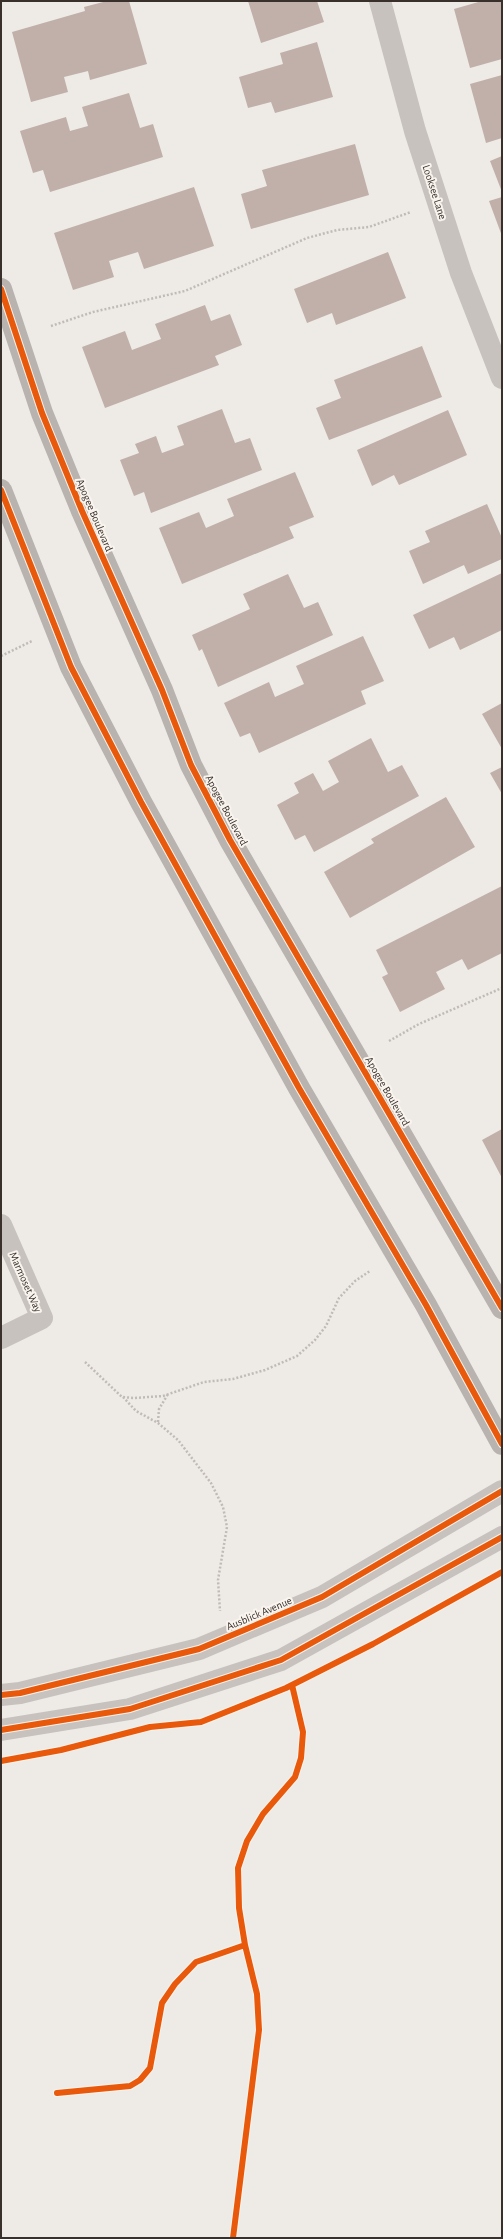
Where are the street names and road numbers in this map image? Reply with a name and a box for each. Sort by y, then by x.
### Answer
street label: Looksee Lane [421,164,448,221]
street label: Apogee Boulevard [74,477,115,553]
street label: Apogee Boulevard [203,773,250,847]
street label: Apogee Boulevard [363,1055,412,1128]
street label: Marmoset Way [7,1250,44,1314]
street label: Ausblick Avenue [225,1595,294,1632]

